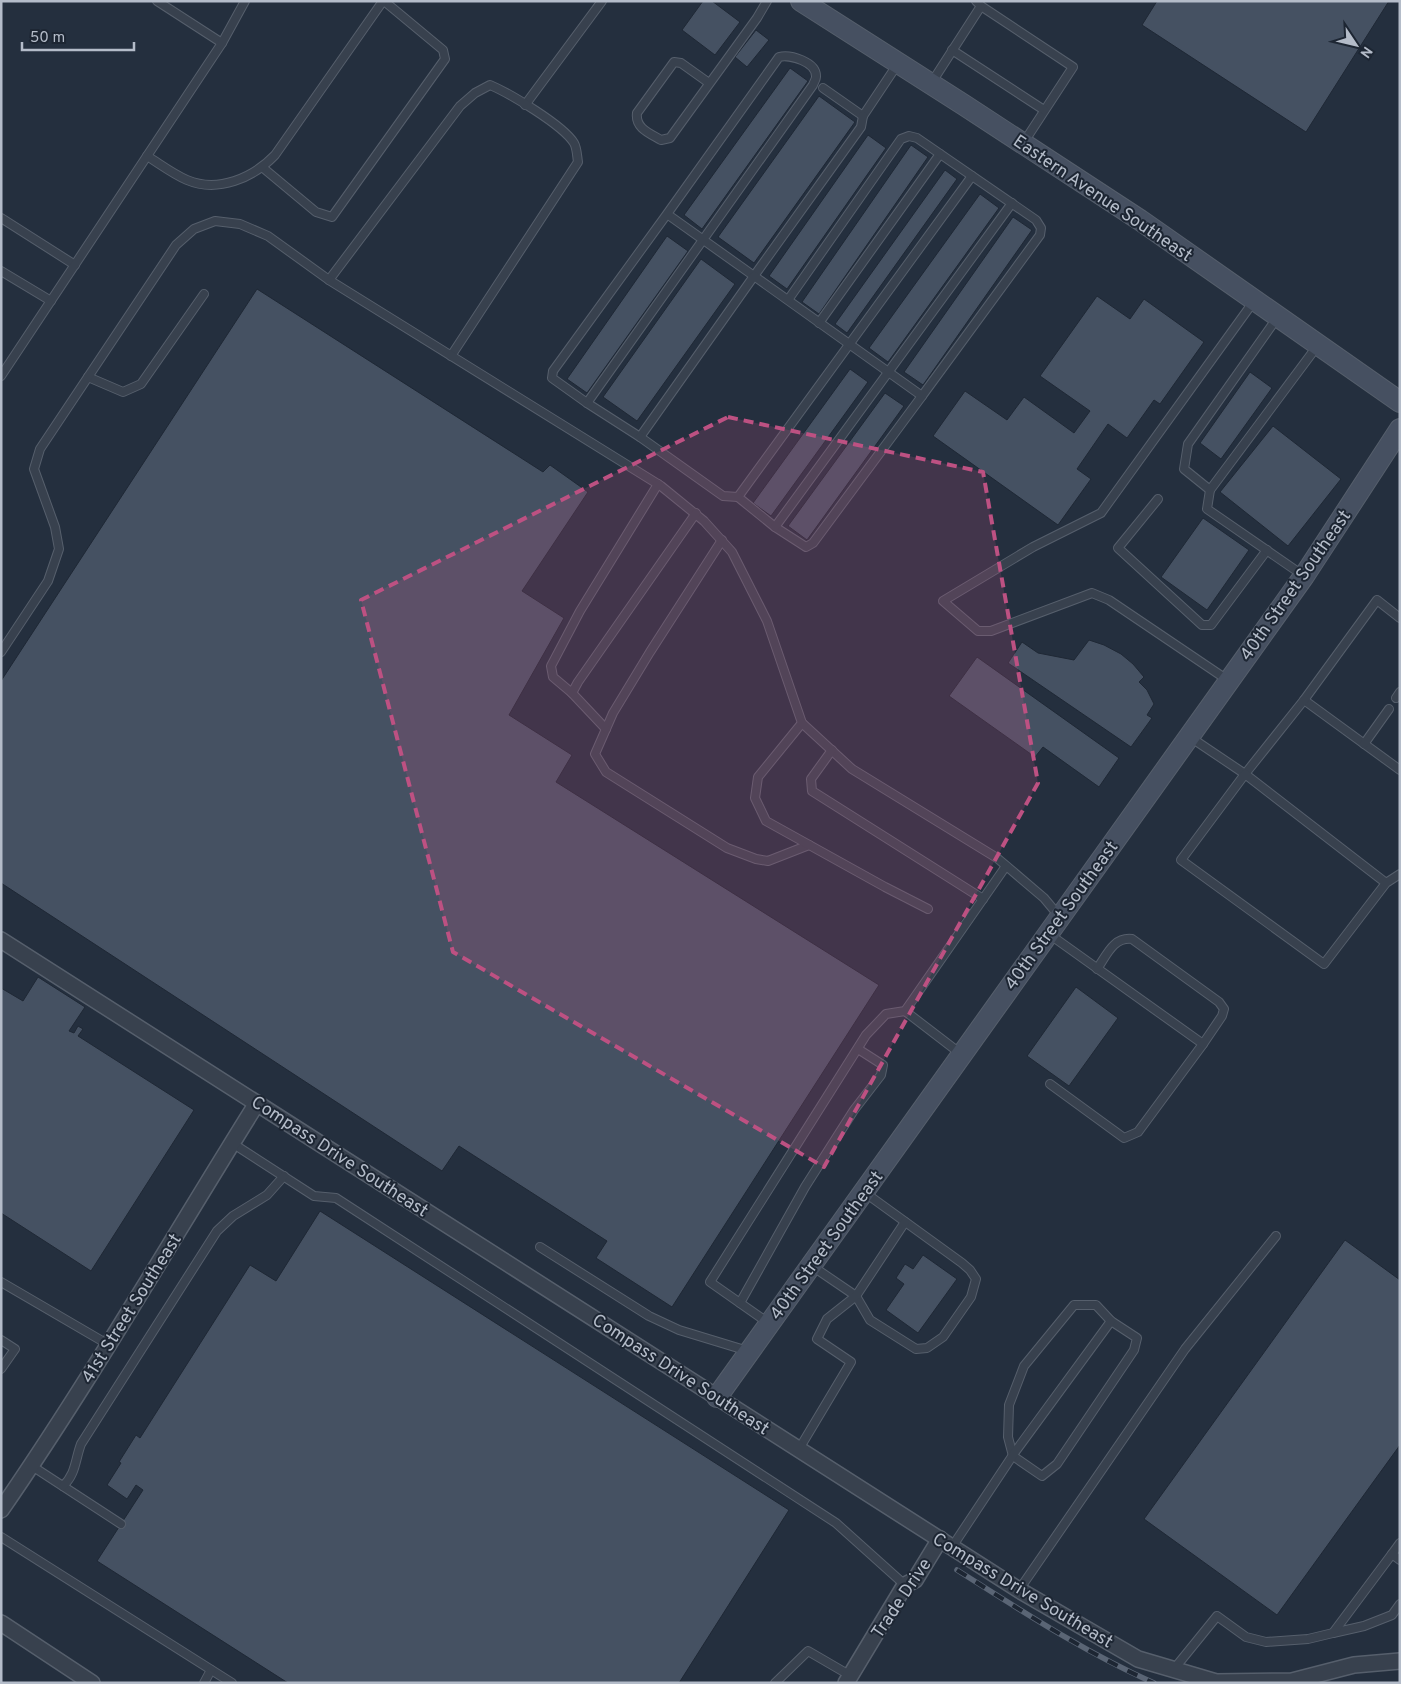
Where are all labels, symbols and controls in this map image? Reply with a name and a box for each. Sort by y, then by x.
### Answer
scale bar [22,20,135,52]
north arrow [1331,20,1381,70]
text: 50 m [30,29,65,48]
text: N [1356,43,1375,61]
street label: Eastern Avenue Southeast [1008,131,1196,268]
street label: 40th Street Southeast [1235,506,1357,666]
street label: 40th Street Southeast [1000,837,1124,995]
street label: Compass Drive Southeast [246,1091,432,1223]
street label: 40th Street Southeast [765,1167,889,1325]
street label: 41st Street Southeast [77,1230,188,1388]
street label: Compass Drive Southeast [587,1309,773,1441]
street label: Compass Drive Southeast [928,1528,1117,1654]
street label: Trade Drive [867,1554,937,1643]

